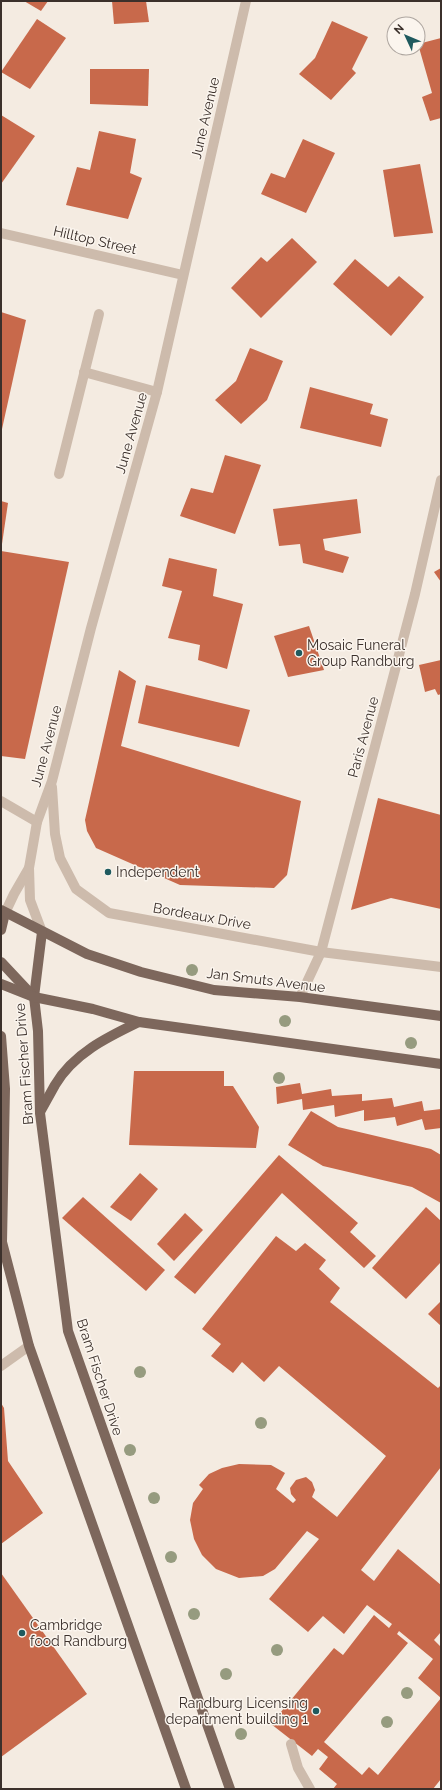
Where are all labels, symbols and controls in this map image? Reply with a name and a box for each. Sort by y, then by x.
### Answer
north arrow [386,16,426,56]
text: N [392,22,407,37]
street label: June Avenue [188,75,222,161]
street label: Hilltop Street [52,223,138,257]
street label: June Avenue [112,391,150,475]
place label: Mosaic Funeral Group Randburg [307,637,414,669]
marker: Mosaic Funeral Group Randburg [294,648,304,658]
street label: Paris Avenue [344,695,382,779]
street label: June Avenue [27,704,65,788]
place label: Independent [116,864,200,880]
marker: Independent [103,867,113,877]
street label: Bordeaux Drive [152,900,252,932]
street label: Jan Smuts Avenue [206,965,326,995]
street label: Bram Fischer Drive [12,1003,36,1125]
street label: Bram Fischer Drive [74,1317,126,1437]
place label: Cambridge food Randburg [30,1617,127,1649]
marker: Cambridge food Randburg [17,1628,27,1638]
place label: Randburg Licensing department building 1 [166,1695,308,1727]
marker: Randburg Licensing department building 1 [311,1706,321,1716]

